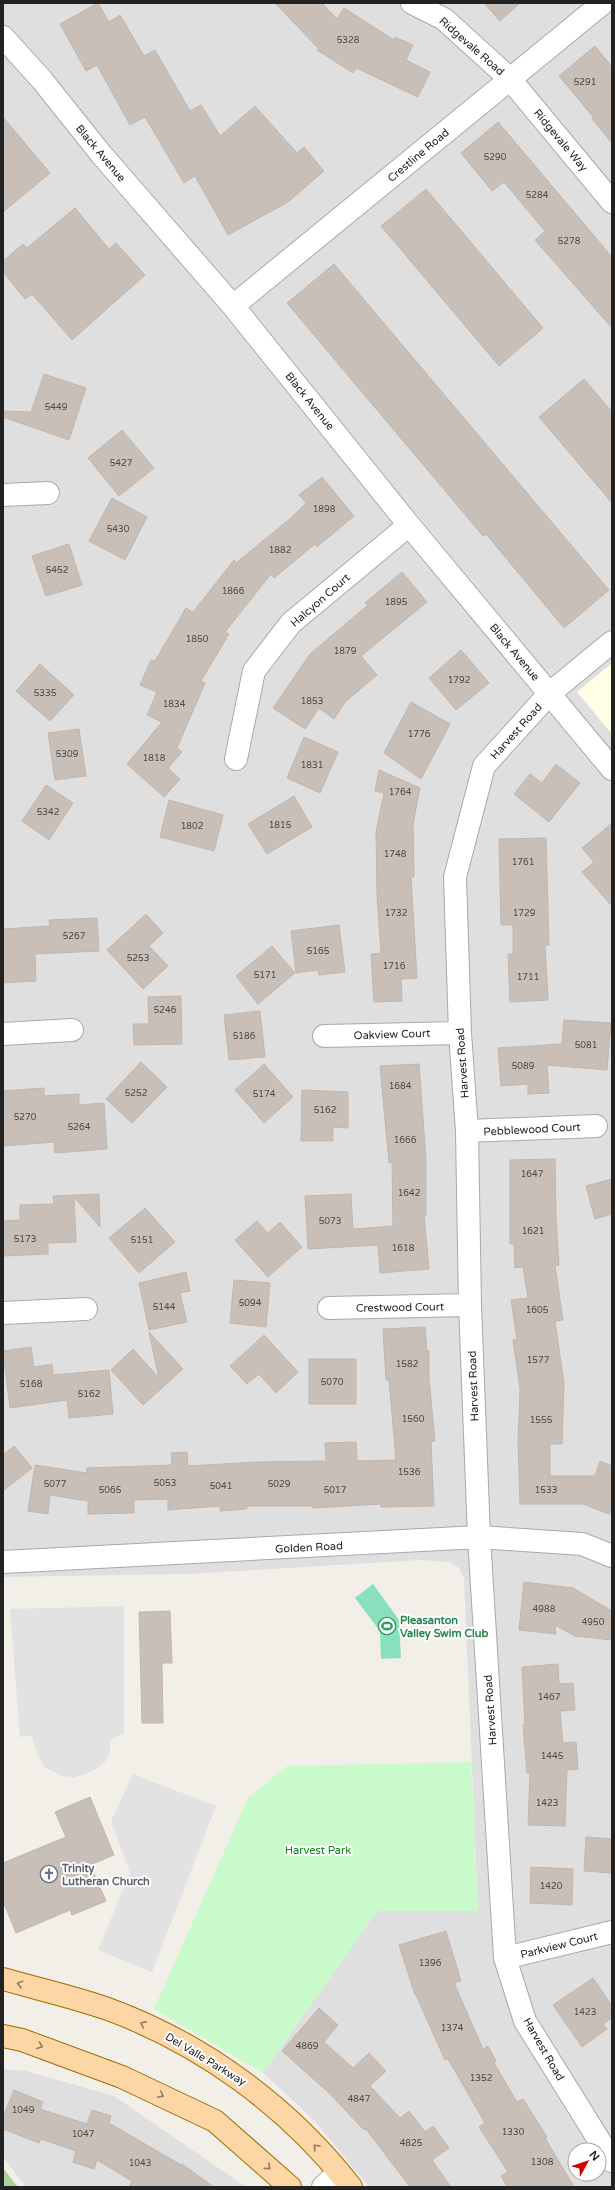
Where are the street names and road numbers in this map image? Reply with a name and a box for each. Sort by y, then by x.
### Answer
street label: Ridgevale Road [436,15,507,78]
street label: Ridgevale Way [531,107,590,174]
street label: Black Avenue [73,122,128,185]
street label: Crestline Road [385,126,452,185]
street label: Black Avenue [282,370,337,433]
street label: Halcyon Court [288,571,353,630]
street label: Black Avenue [487,621,542,684]
street label: Harvest Road [488,701,545,762]
street label: Oakview Court [354,1027,431,1042]
street label: Harvest Road [454,1027,471,1099]
street label: Pebblewood Court [483,1120,581,1139]
street label: Crestwood Court [356,1300,444,1315]
street label: Harvest Road [466,1350,481,1422]
street label: Golden Road [275,1539,343,1556]
street label: Harvest Road [482,1674,499,1746]
street label: Parkview Court [519,1930,599,1961]
street label: Harvest Road [520,2015,567,2083]
street label: Del Valle Parkway [163,2030,249,2089]

